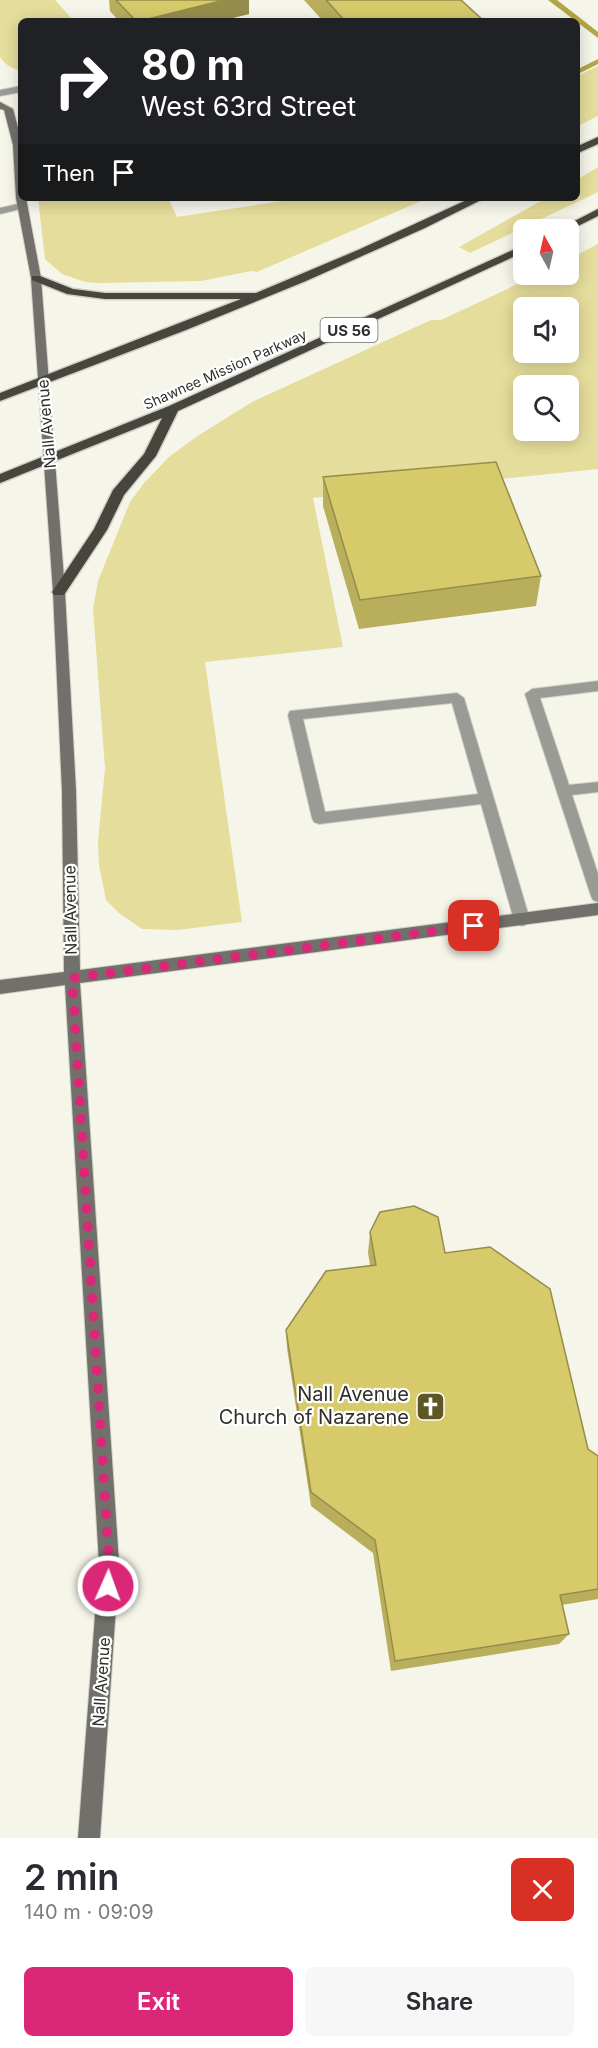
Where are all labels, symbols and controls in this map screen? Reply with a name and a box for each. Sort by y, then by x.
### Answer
text: 80 m [141,39,245,90]
icon: right [42,42,120,120]
text: West 63rd Street [141,90,356,123]
icon: arrive [107,156,140,189]
text: Then [42,160,95,186]
north arrow [513,219,579,285]
map controls [513,219,579,441]
button: sound [513,297,579,363]
road number: US 56 [320,318,378,342]
street label: Shawnee Mission Parkway [141,325,309,413]
button: search [513,375,579,441]
street label: Nall Avenue [32,379,60,469]
street label: Nall Avenue [59,865,81,955]
pin [448,900,499,951]
icon: arrive [457,909,490,942]
place label: Nall Avenue Church of Nazarene [219,1382,409,1429]
church icon: Nall Avenue Church of Nazarene [414,1390,446,1422]
position arrow [76,1554,140,1618]
street label: Nall Avenue [88,1637,114,1727]
text: 2 min [24,1855,119,1899]
button: close [511,1858,574,1921]
text: 140 m · 09:09 [24,1900,154,1924]
button: Exit [24,1967,293,2036]
button: Share [305,1967,574,2036]

